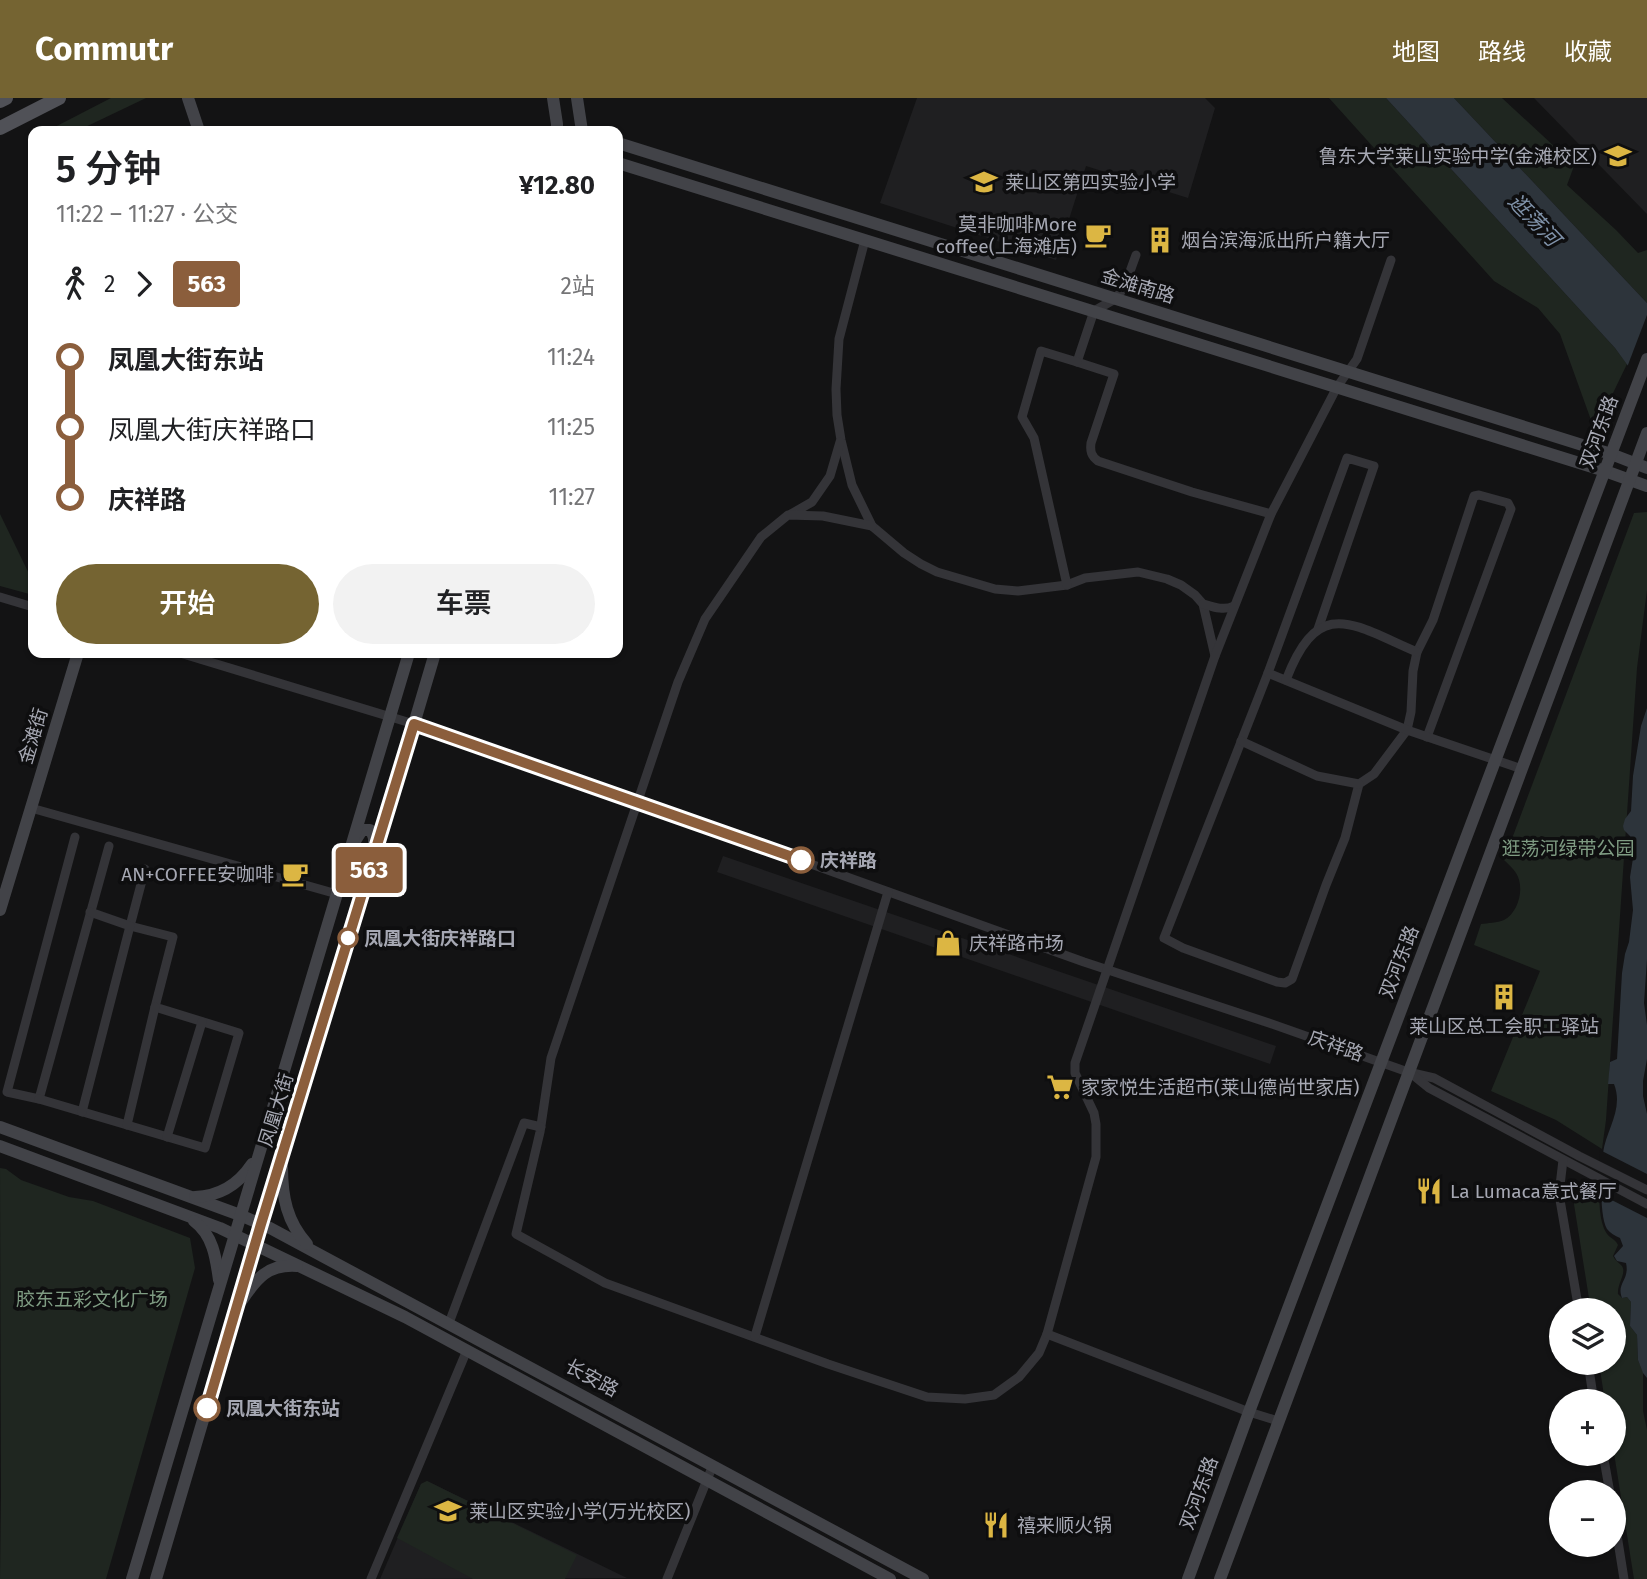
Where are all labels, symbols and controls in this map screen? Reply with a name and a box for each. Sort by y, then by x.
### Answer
text: Commutr [35,29,173,69]
text: 地图 [1392,38,1440,66]
text: 路线 [1478,38,1526,66]
text: 收藏 [1564,38,1612,66]
school or university icon: 鲁东大学莱山实验中学(金滩校区) [1603,141,1633,171]
place label: 鲁东大学莱山实验中学(金滩校区) [1319,145,1597,168]
text: 5 分钟 [56,146,161,192]
school or university icon: 莱山区第四实验小学 [969,167,999,197]
text: ¥12.80 [519,170,595,201]
place label: 莱山区第四实验小学 [1005,171,1176,194]
water label: 逛荡河 [1503,188,1568,255]
text: 11:22 – 11:27 · 公交 [56,200,238,228]
place label: 莫非咖啡More coffee(上海滩店) [936,213,1077,258]
cafe icon: 莫非咖啡More coffee(上海滩店) [1083,220,1113,250]
building icon: 烟台滨海派出所户籍大厅 [1145,225,1175,255]
place label: 烟台滨海派出所户籍大厅 [1181,229,1390,252]
street label: 金滩南路 [1098,264,1178,308]
icon: walk [56,265,94,303]
icon: forward [125,265,163,303]
text: 2 [104,270,115,298]
text: 563 [187,270,226,298]
text: 2站 [561,272,595,300]
text: 11:24 [547,343,595,371]
text: 凤凰大街东站 [108,345,264,376]
street label: 双河东路 [1575,392,1623,472]
text: 11:25 [547,413,595,441]
text: 凤凰大街庆祥路口 [108,415,316,446]
text: 11:27 [549,483,595,511]
text: 庆祥路 [108,485,186,516]
button: 开始 [56,564,319,644]
button: 车票 [333,564,595,644]
street label: 金滩街 [14,705,52,767]
park label: 逛荡河绿带公园 [1501,837,1635,860]
line badge: 563 [329,847,409,893]
marker: 庆祥路 [788,847,814,873]
place label: 庆祥路 [820,849,877,872]
text: 563 [350,856,388,884]
cafe icon: AN+COFFEE安咖啡 [280,859,310,889]
place label: AN+COFFEE安咖啡 [121,863,274,886]
street label: 双河东路 [1375,922,1423,1002]
place label: 凤凰大街庆祥路口 [364,927,516,950]
marker: 凤凰大街庆祥路口 [338,928,358,948]
shop icon: 庆祥路市场 [933,928,963,958]
place label: 庆祥路市场 [969,932,1064,955]
building icon: 莱山区总工会职工驿站 [1489,982,1519,1012]
place label: 莱山区总工会职工驿站 [1409,1015,1599,1038]
street label: 庆祥路 [1305,1026,1367,1066]
street label: 凤凰大街 [254,1070,298,1150]
supermarket icon: 家家悦生活超市(莱山德尚世家店) [1045,1072,1075,1102]
place label: 家家悦生活超市(莱山德尚世家店) [1081,1076,1359,1099]
restaurant icon: La Lumaca意式餐厅 [1414,1176,1444,1206]
place label: La Lumaca意式餐厅 [1450,1180,1617,1203]
park label: 胶东五彩文化广场 [16,1288,168,1311]
map controls [1549,1298,1626,1557]
button: layers [1549,1298,1626,1375]
street label: 长安路 [561,1354,623,1402]
button: + [1549,1389,1626,1466]
marker: 凤凰大街东站 [194,1395,220,1421]
place label: 凤凰大街东站 [226,1397,340,1420]
street label: 双河东路 [1175,1453,1223,1533]
button: − [1549,1480,1626,1557]
school or university icon: 莱山区实验小学(万光校区) [433,1496,463,1526]
place label: 莱山区实验小学(万光校区) [469,1500,690,1523]
restaurant icon: 禧来顺火锅 [981,1510,1011,1540]
place label: 禧来顺火锅 [1017,1514,1112,1537]

